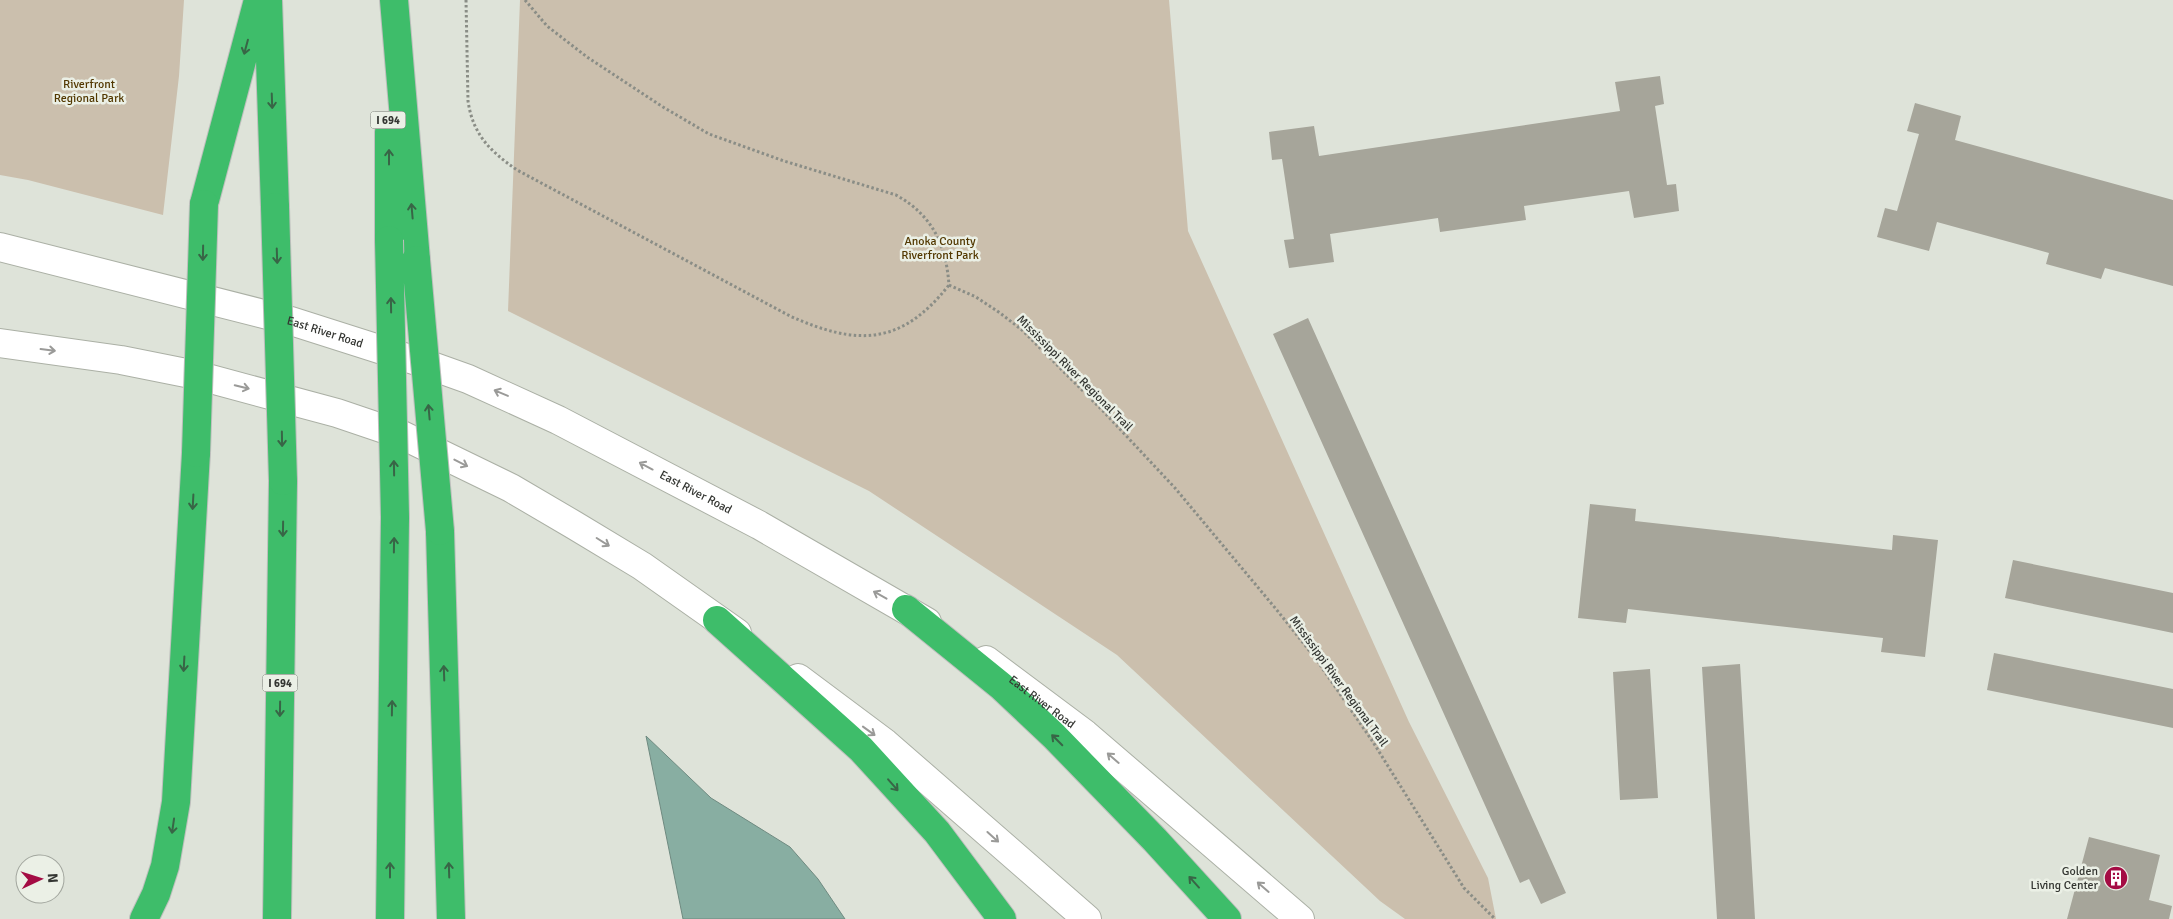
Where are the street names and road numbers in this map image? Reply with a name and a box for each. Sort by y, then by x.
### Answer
road number: I 694 [370,112,406,128]
street label: Mississippi River Regional Trail [1013,312,1136,435]
street label: East River Road [285,313,365,352]
street label: East River Road [657,467,734,517]
street label: Mississippi River Regional Trail [1286,613,1391,750]
street label: East River Road [1005,673,1078,732]
road number: I 694 [262,674,298,691]

